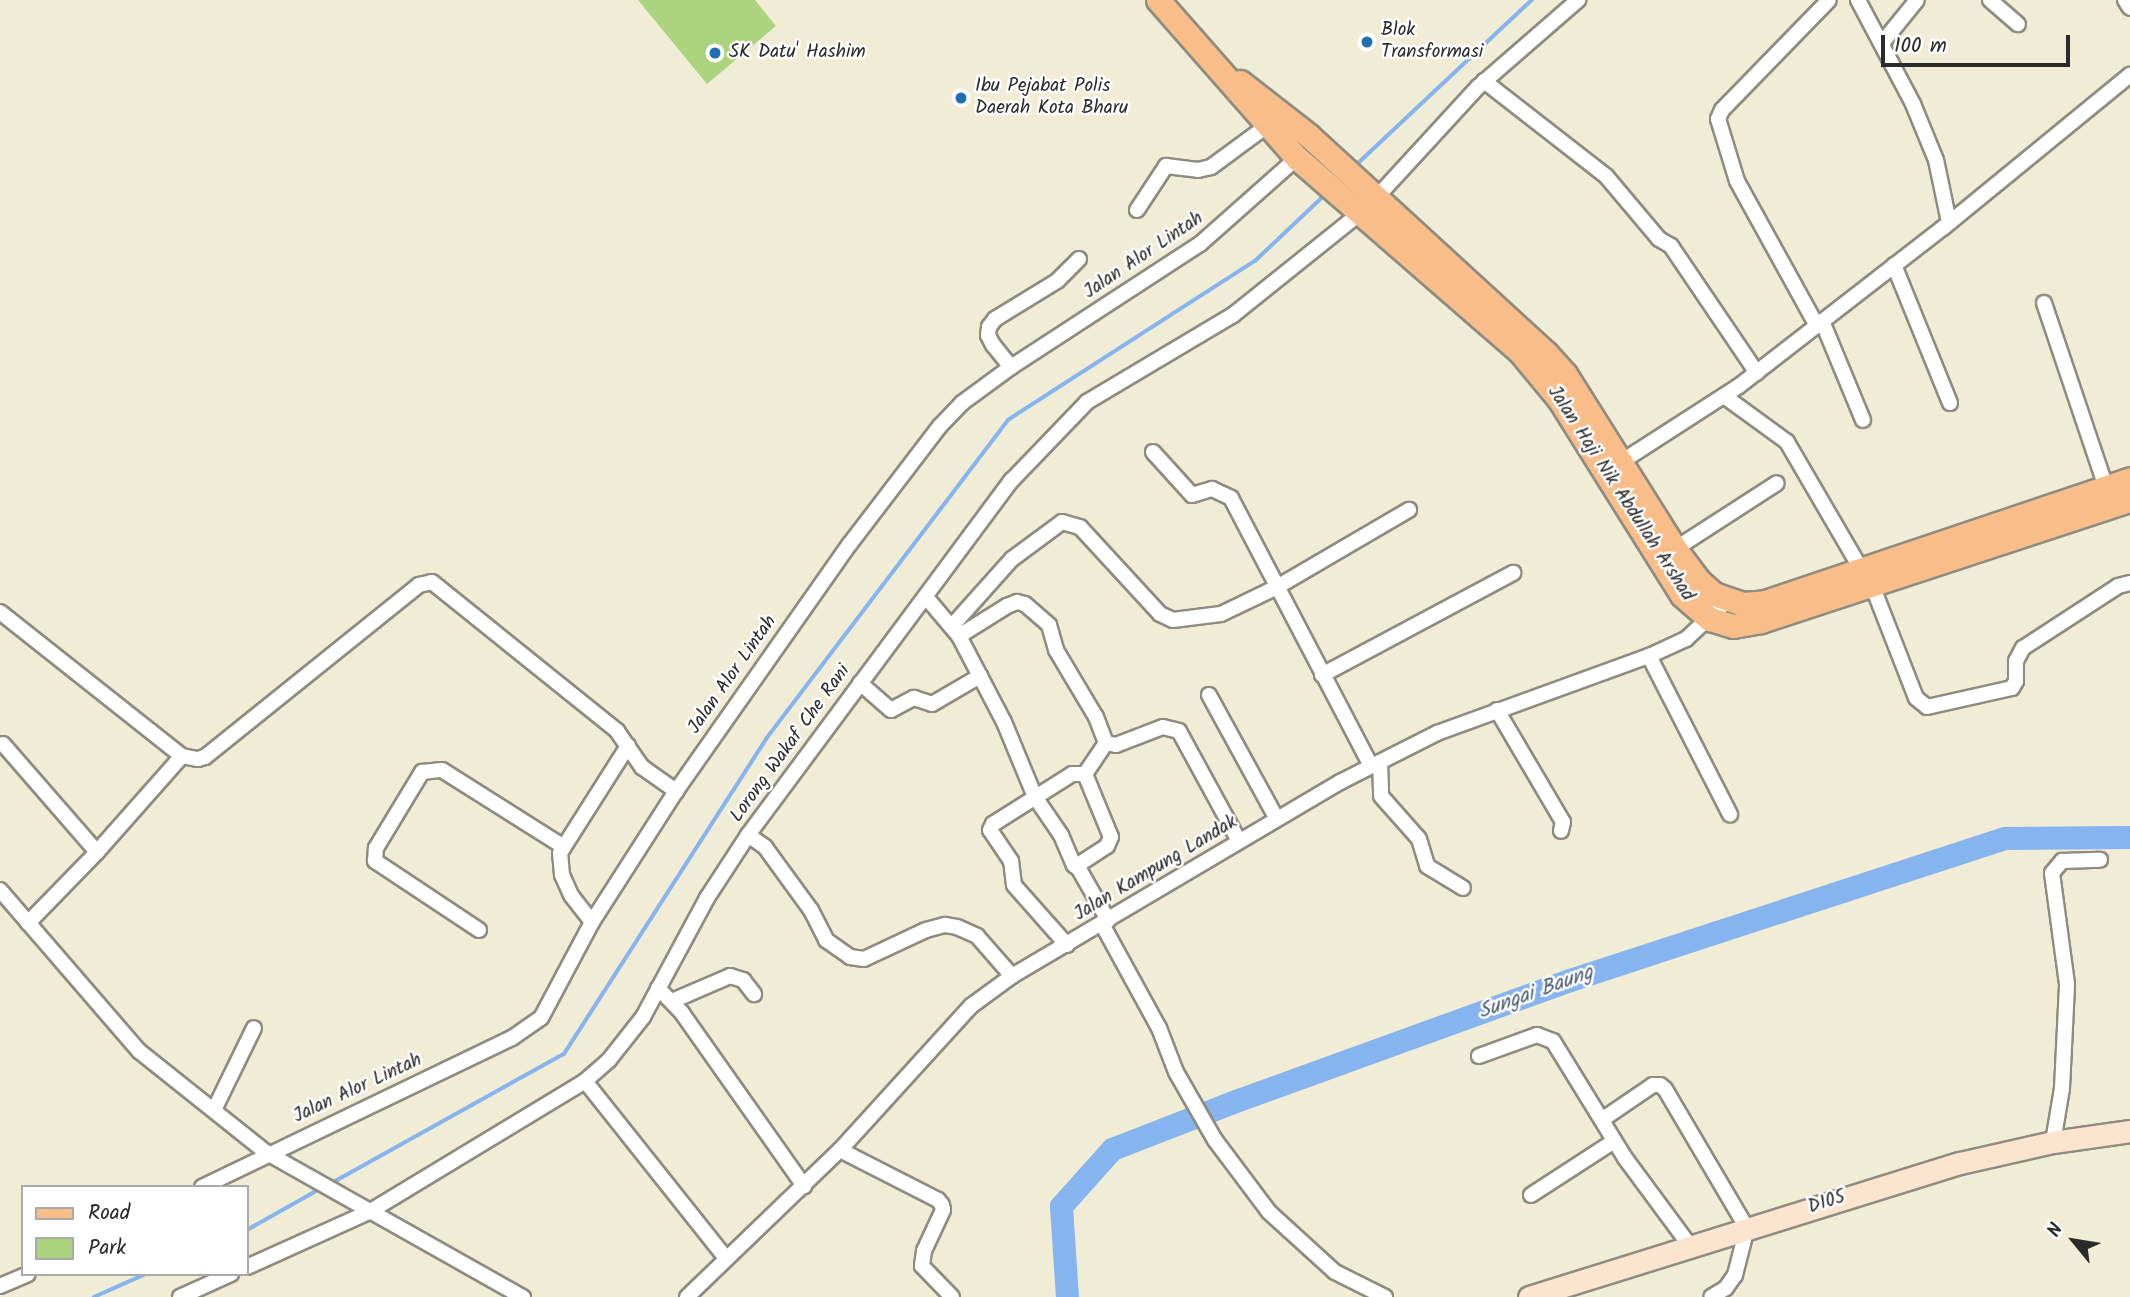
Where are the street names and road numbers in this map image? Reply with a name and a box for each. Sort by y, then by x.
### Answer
street label: Jalan Alor Lintah [1080,208,1208,304]
street label: Jalan Haji Nik Abdullah Arshad [1542,382,1698,606]
street label: Jalan Alor Lintah [684,611,782,739]
street label: Lorong Wakaf Che Rani [726,661,856,827]
street label: Jalan Kampung Landak [1070,811,1242,927]
street label: Jalan Alor Lintah [290,1049,426,1129]
street label: D105 [1805,1186,1849,1220]

